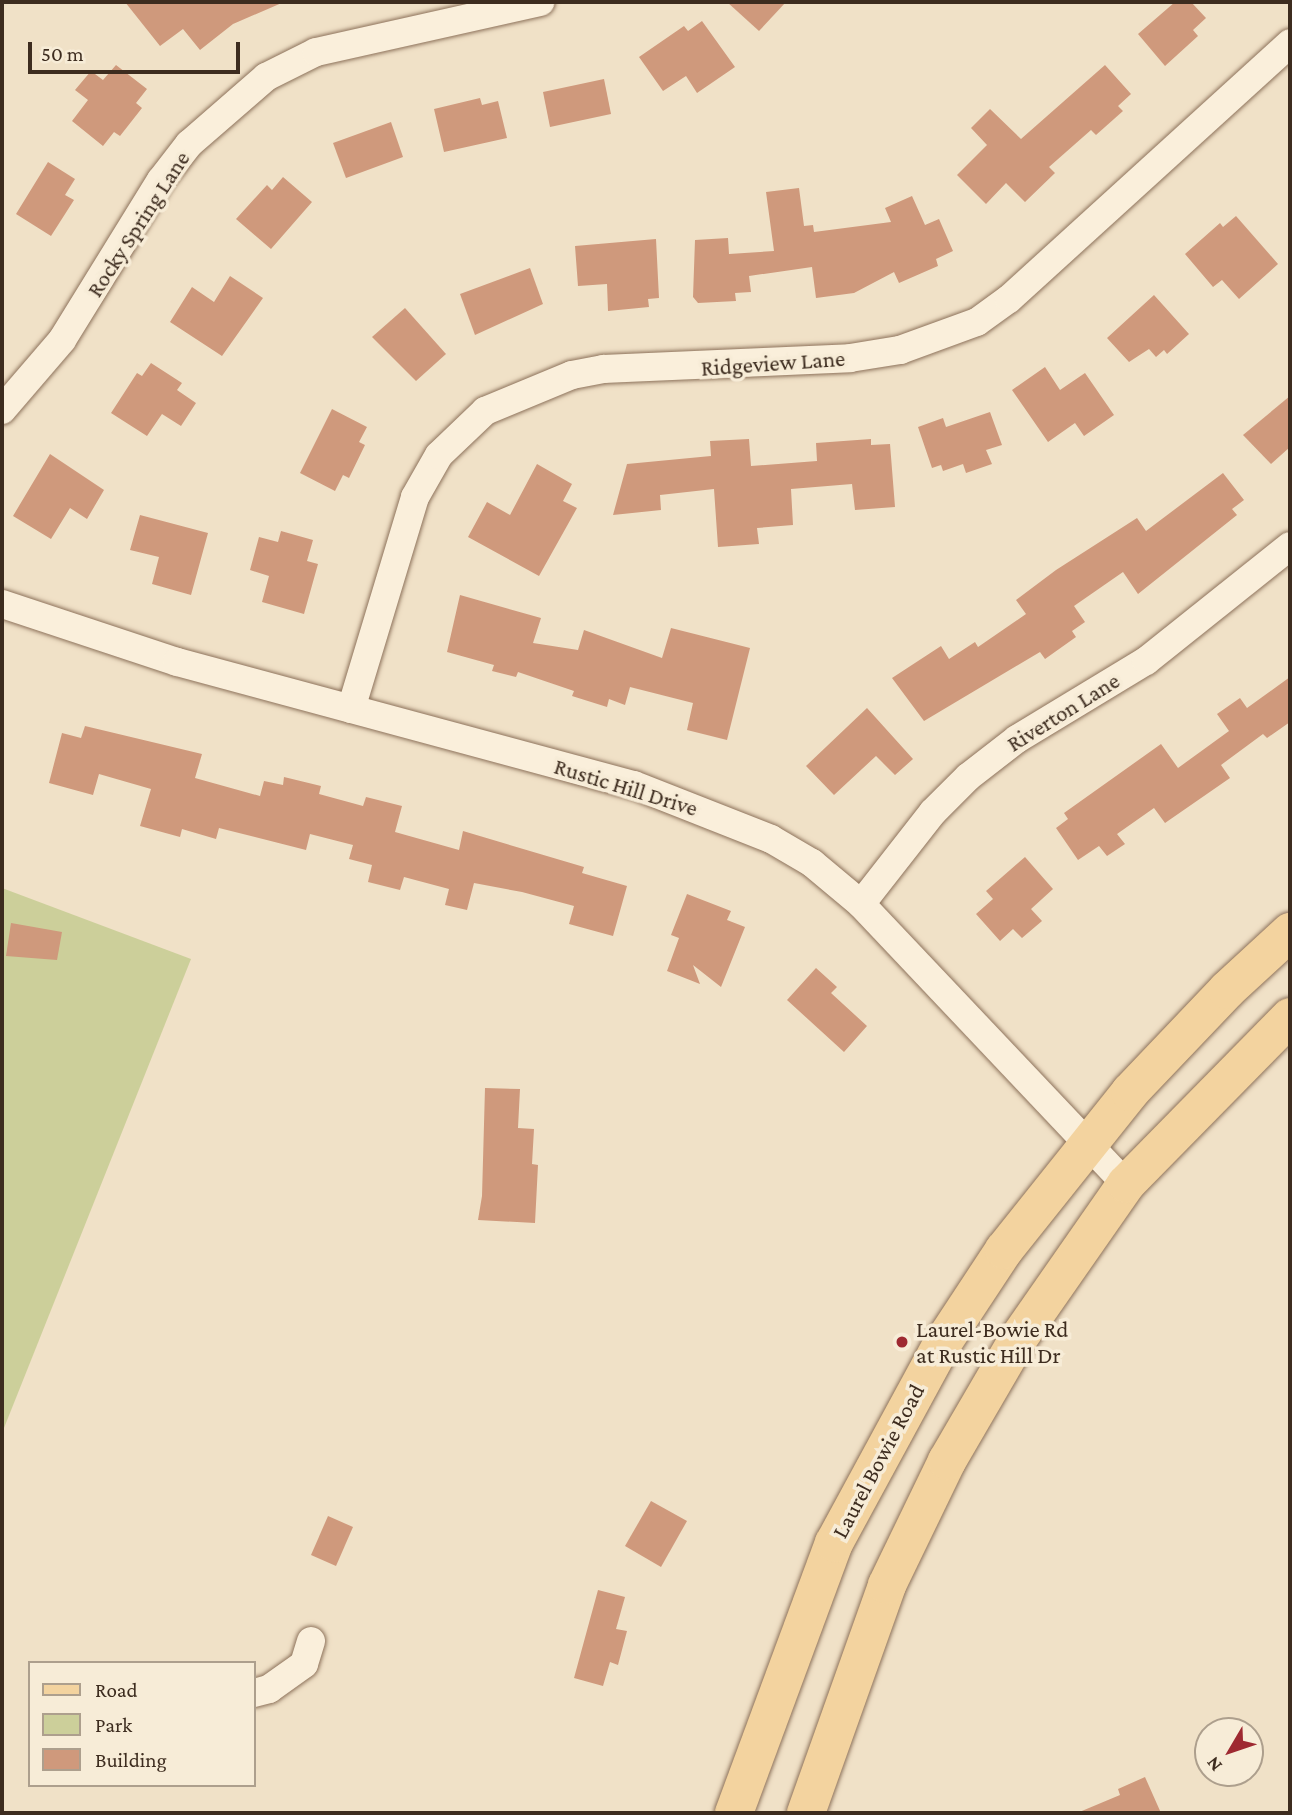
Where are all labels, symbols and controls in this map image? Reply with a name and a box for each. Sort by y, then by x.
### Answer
scale bar [32,28,243,72]
text: 50 m [41,42,84,66]
street label: Rocky Spring Lane [81,146,195,302]
street label: Ridgeview Lane [700,344,846,382]
street label: Riverton Lane [1002,666,1124,758]
street label: Rustic Hill Drive [551,752,701,822]
place label: Laurel-Bowie Rd at Rustic Hill Dr [916,1315,1068,1369]
marker: Laurel-Bowie Rd at Rustic Hill Dr [894,1334,910,1350]
street label: Laurel Bowie Road [826,1379,930,1543]
legend [28,1661,256,1787]
text: Road [95,1678,138,1702]
text: Park [95,1713,132,1737]
north arrow [1194,1717,1264,1787]
text: Building [95,1748,167,1772]
text: N [1202,1753,1226,1776]

